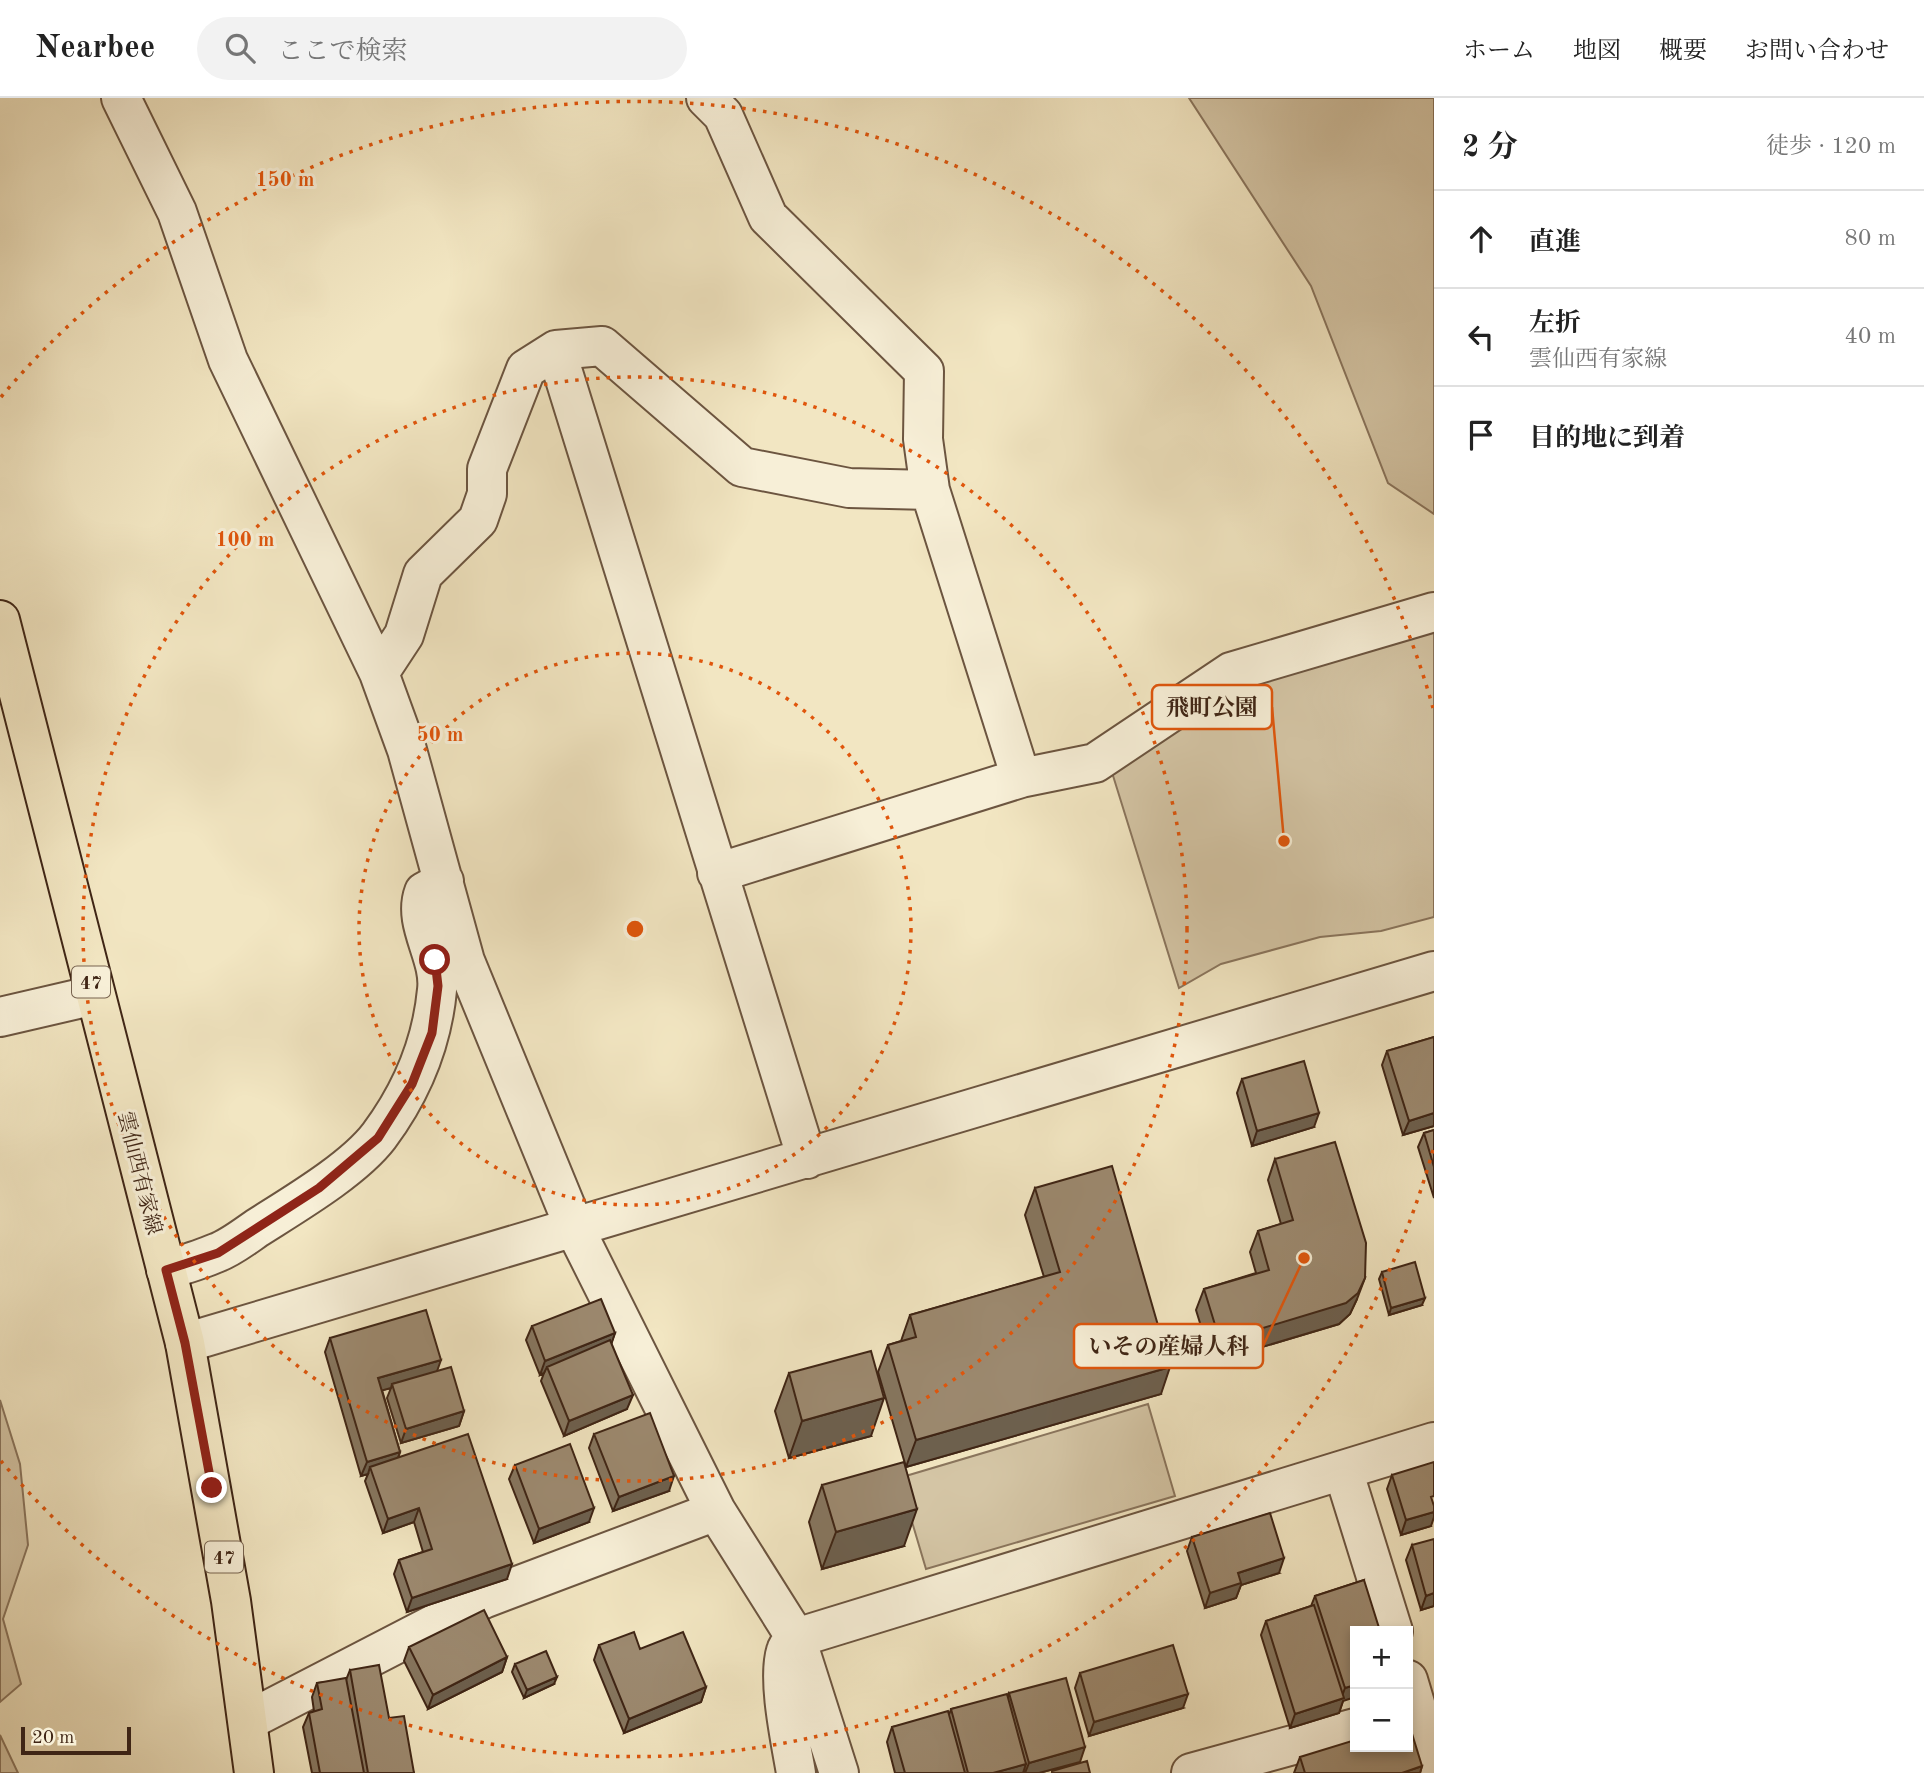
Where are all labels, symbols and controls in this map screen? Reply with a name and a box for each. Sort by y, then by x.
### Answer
search box [197,17,687,80]
icon: search [221,29,259,67]
text: Nearbee [35,32,155,65]
text: ここで検索 [277,39,407,65]
text: ホーム [1463,40,1535,64]
text: 地図 [1573,40,1621,64]
text: 概要 [1659,40,1707,64]
text: お問い合わせ [1745,40,1889,64]
text: 2 分 [1462,133,1518,163]
text: 徒歩 · 120 m [1766,135,1896,158]
text: 150 m [255,170,315,191]
icon: ahead [1462,220,1500,258]
text: 80 m [1845,227,1896,250]
text: 直進 [1529,230,1581,256]
text: 左折 [1529,311,1581,337]
icon: left [1462,318,1500,356]
text: 40 m [1845,325,1896,348]
text: 雲仙西有家線 [1529,348,1667,371]
icon: arrive [1462,416,1500,454]
text: 目的地に到着 [1529,426,1685,452]
text: 100 m [215,530,275,551]
callout: 飛町公園 [1152,685,1272,729]
text: 飛町公園 [1166,695,1258,720]
text: 50 m [416,725,464,746]
centre of rings [623,917,647,941]
route start [419,944,450,975]
road number: 47 [72,967,110,998]
street label: 雲仙西有家線 [113,1109,166,1237]
callout: いその産婦人科 [1074,1324,1263,1368]
text: いその産婦人科 [1089,1334,1250,1359]
route end [196,1472,227,1503]
road number: 47 [205,1541,243,1572]
map controls [1350,1626,1413,1752]
button: + [1350,1626,1413,1689]
button: − [1350,1689,1413,1752]
scale bar [21,1724,131,1756]
text: 20 m [32,1729,74,1748]

